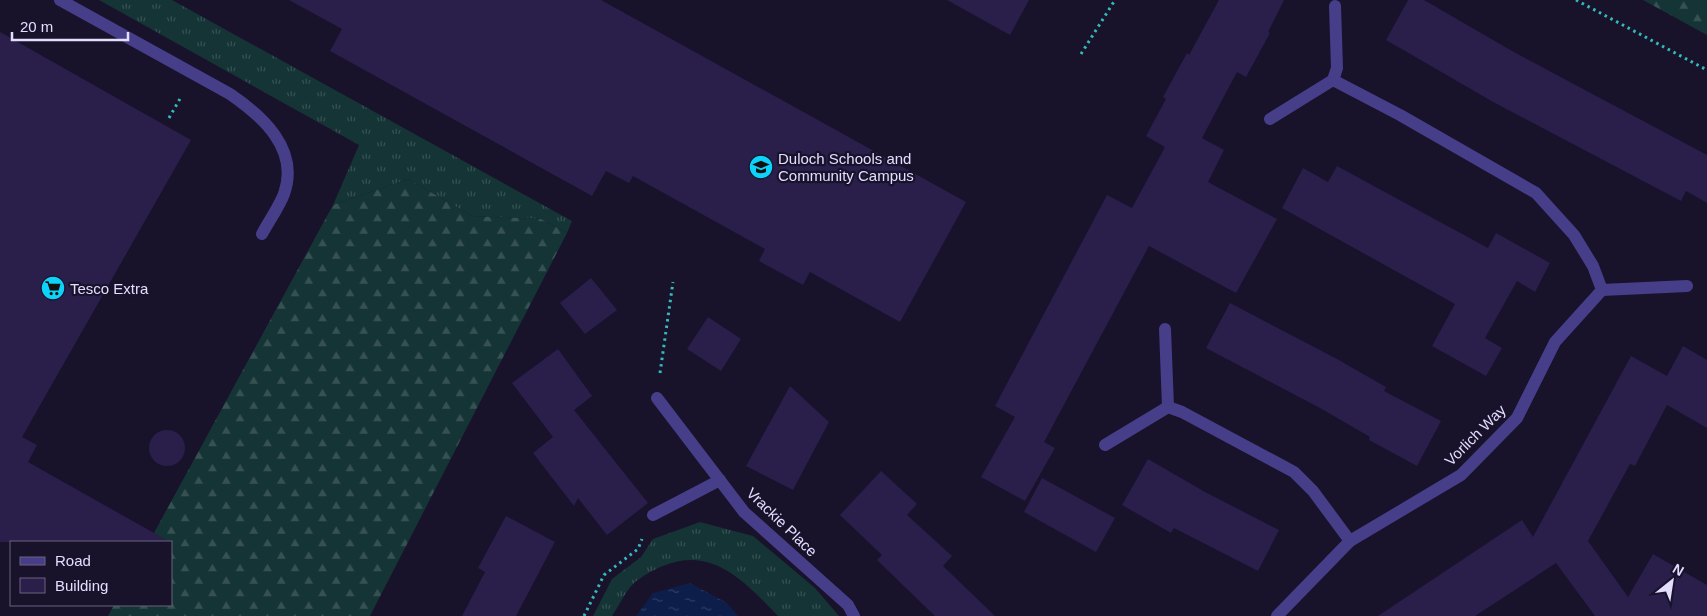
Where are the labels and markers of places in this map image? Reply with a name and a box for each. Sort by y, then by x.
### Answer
place label: Duloch Schools and Community Campus [778,150,914,184]
school or university icon: Duloch Schools and Community Campus [748,154,774,180]
supermarket icon: Tesco Extra [40,275,66,301]
place label: Tesco Extra [70,280,149,297]

